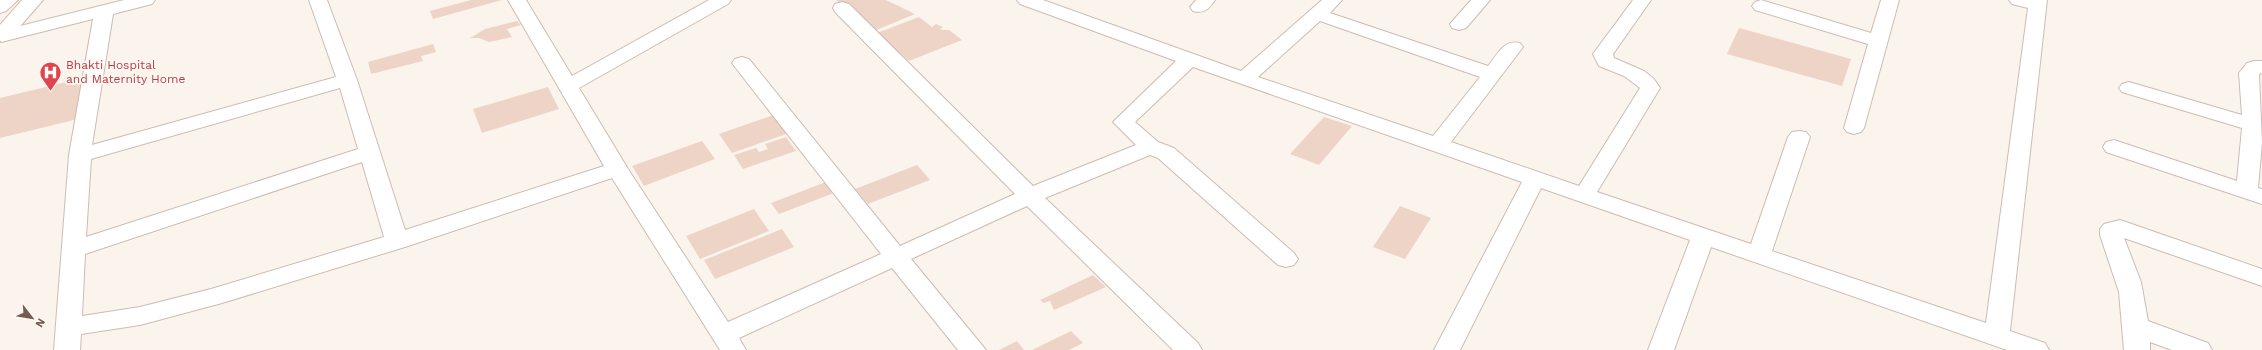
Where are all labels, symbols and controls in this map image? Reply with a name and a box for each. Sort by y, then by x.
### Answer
place label: Bhakti Hospital and Maternity Home [66,58,185,86]
hospital icon: Bhakti Hospital and Maternity Home [37,59,63,92]
north arrow [12,298,52,338]
text: N [32,316,48,330]

